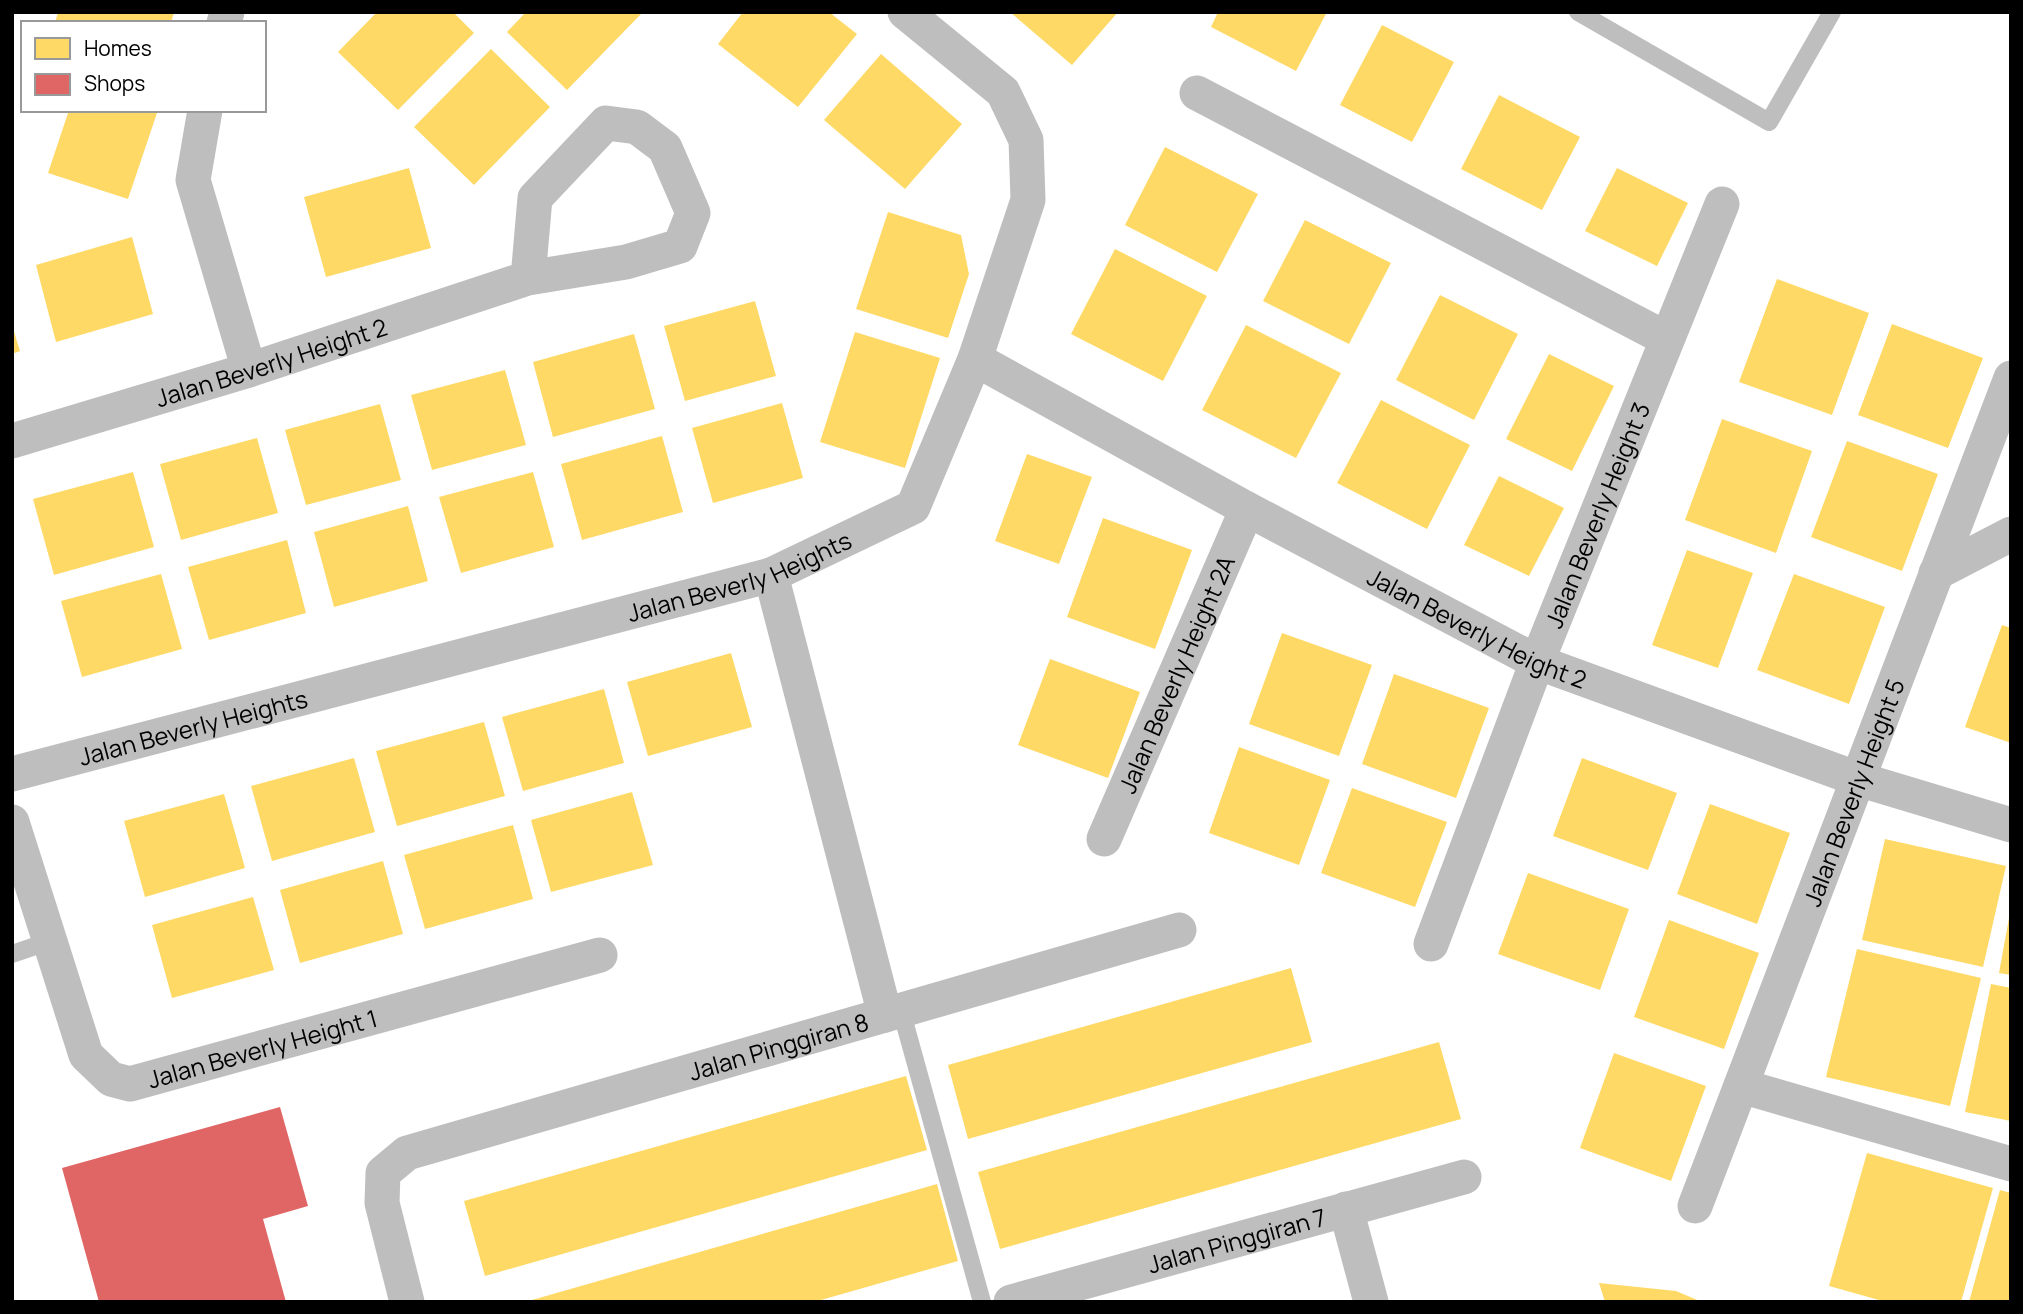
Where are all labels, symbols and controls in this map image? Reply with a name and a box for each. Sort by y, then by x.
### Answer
legend [21,21,266,112]
text: Homes [84,34,152,62]
text: Shops [84,69,145,97]
street label: Jalan Beverly Height 2 [151,309,391,414]
street label: Jalan Beverly Height 3 [1536,397,1657,633]
street label: Jalan Beverly Heights [623,523,856,629]
street label: Jalan Beverly Height 2A [1110,550,1242,798]
street label: Jalan Beverly Height 2 [1362,559,1591,695]
street label: Jalan Beverly Height 5 [1795,674,1911,911]
street label: Jalan Beverly Heights [75,681,311,772]
street label: Jalan Beverly Height 1 [144,1000,381,1095]
street label: Jalan Pinggiran 8 [685,1004,872,1087]
street label: Jalan Pinggiran 7 [1144,1199,1329,1280]

